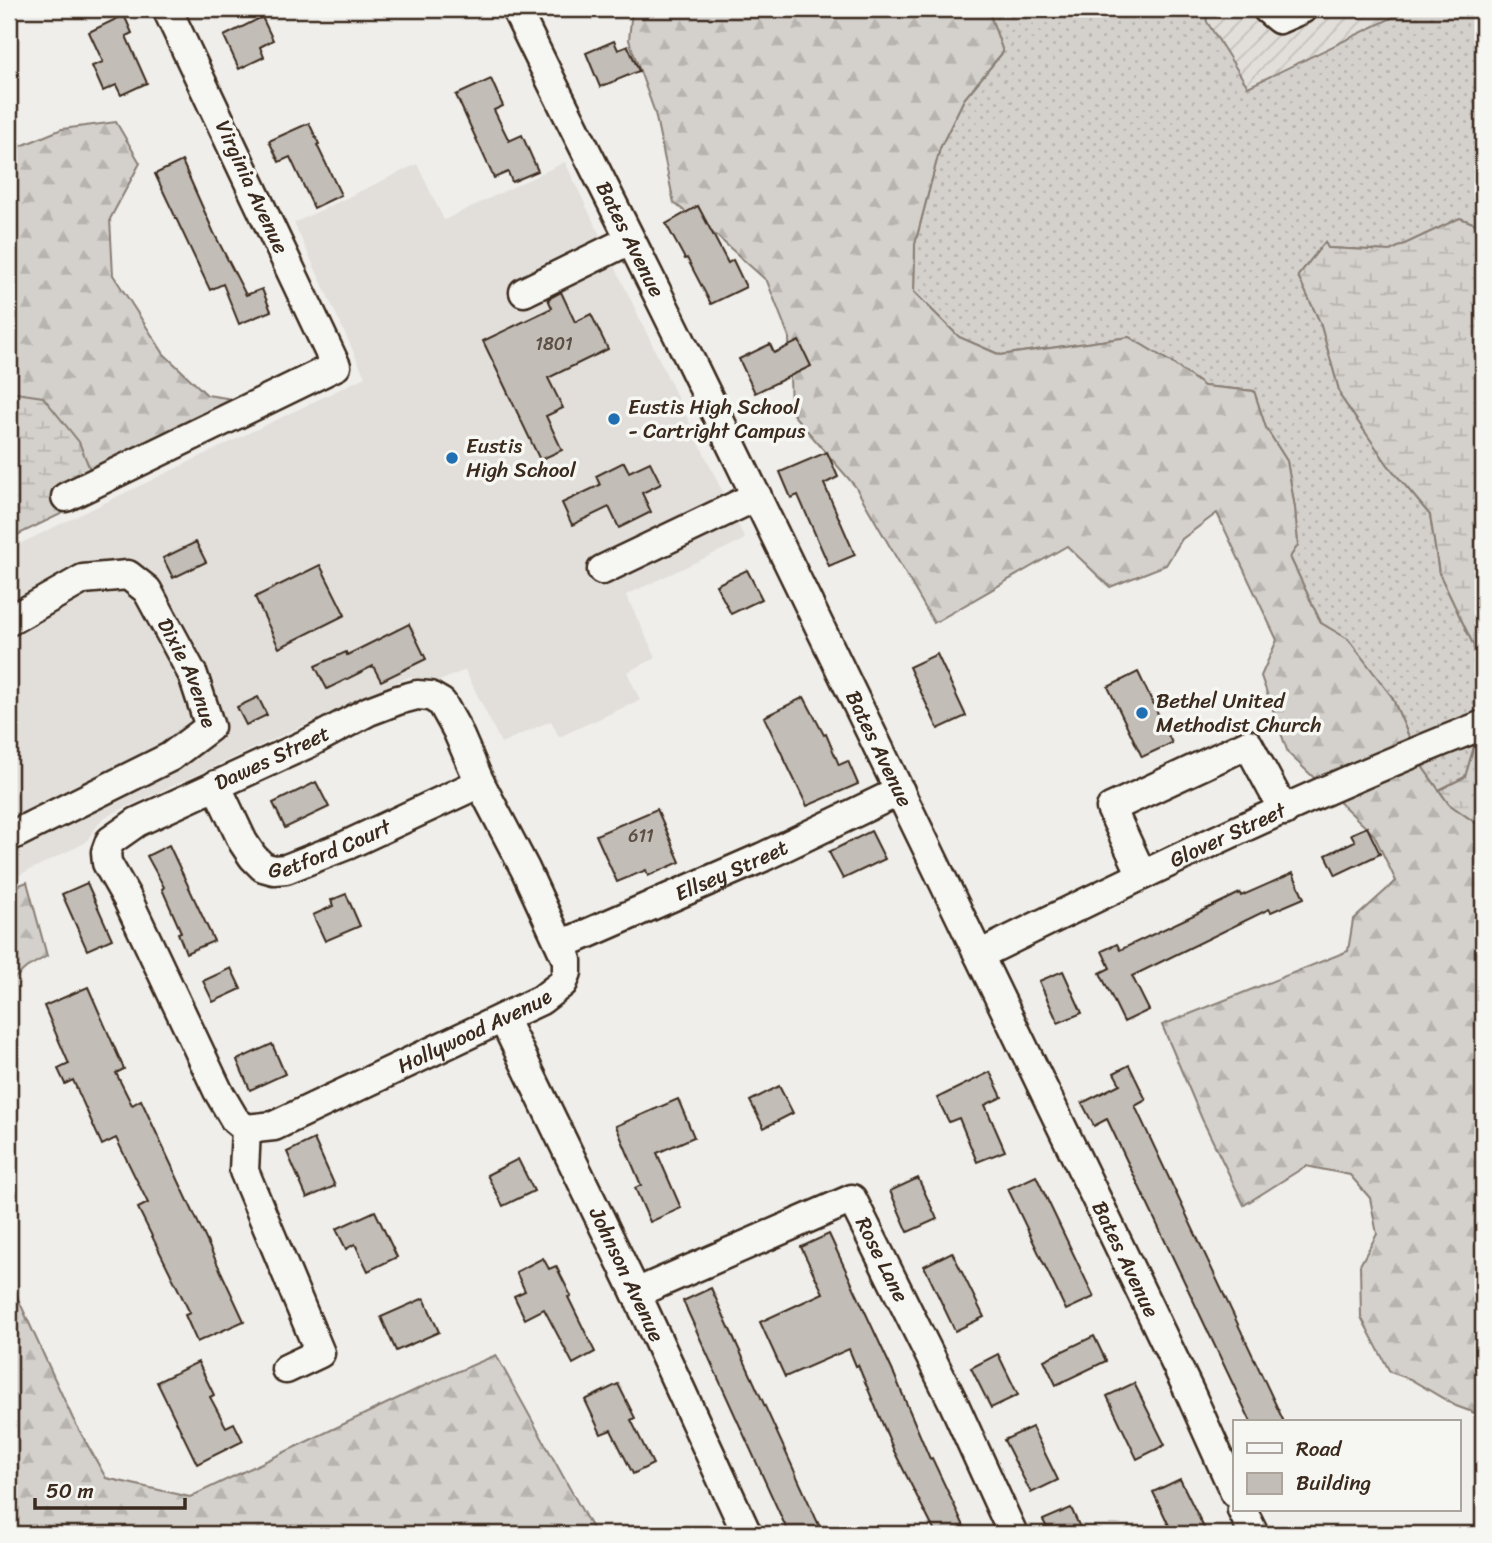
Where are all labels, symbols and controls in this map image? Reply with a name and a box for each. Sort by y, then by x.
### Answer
street label: Virginia Avenue [204,114,300,261]
street label: Bates Avenue [585,174,676,304]
house number: 1801 [535,328,573,360]
place label: Eustis High School - Cartright Campus [628,388,806,450]
marker: Eustis High School - Cartright Campus [606,411,622,427]
place label: Eustis High School [466,427,577,489]
marker: Eustis High School [444,450,460,466]
street label: Dixie Avenue [146,611,228,733]
place label: Bethel United Methodist Church [1156,682,1321,744]
street label: Bates Avenue [835,684,924,814]
marker: Bethel United Methodist Church [1134,705,1150,721]
street label: Dawes Street [208,715,336,801]
street label: Glover Street [1163,791,1293,879]
street label: Getford Court [267,807,399,889]
house number: 611 [628,820,654,852]
street label: Ellsey Street [669,829,795,912]
street label: Hollywood Avenue [391,979,561,1084]
street label: Bates Avenue [1081,1194,1170,1324]
street label: Johnson Avenue [578,1200,675,1349]
street label: Rose Lane [845,1210,920,1309]
legend [1233,1420,1460,1512]
text: Road [1296,1430,1343,1468]
text: Building [1296,1464,1372,1502]
scale bar [35,1466,186,1510]
text: 50 m [46,1472,94,1510]

